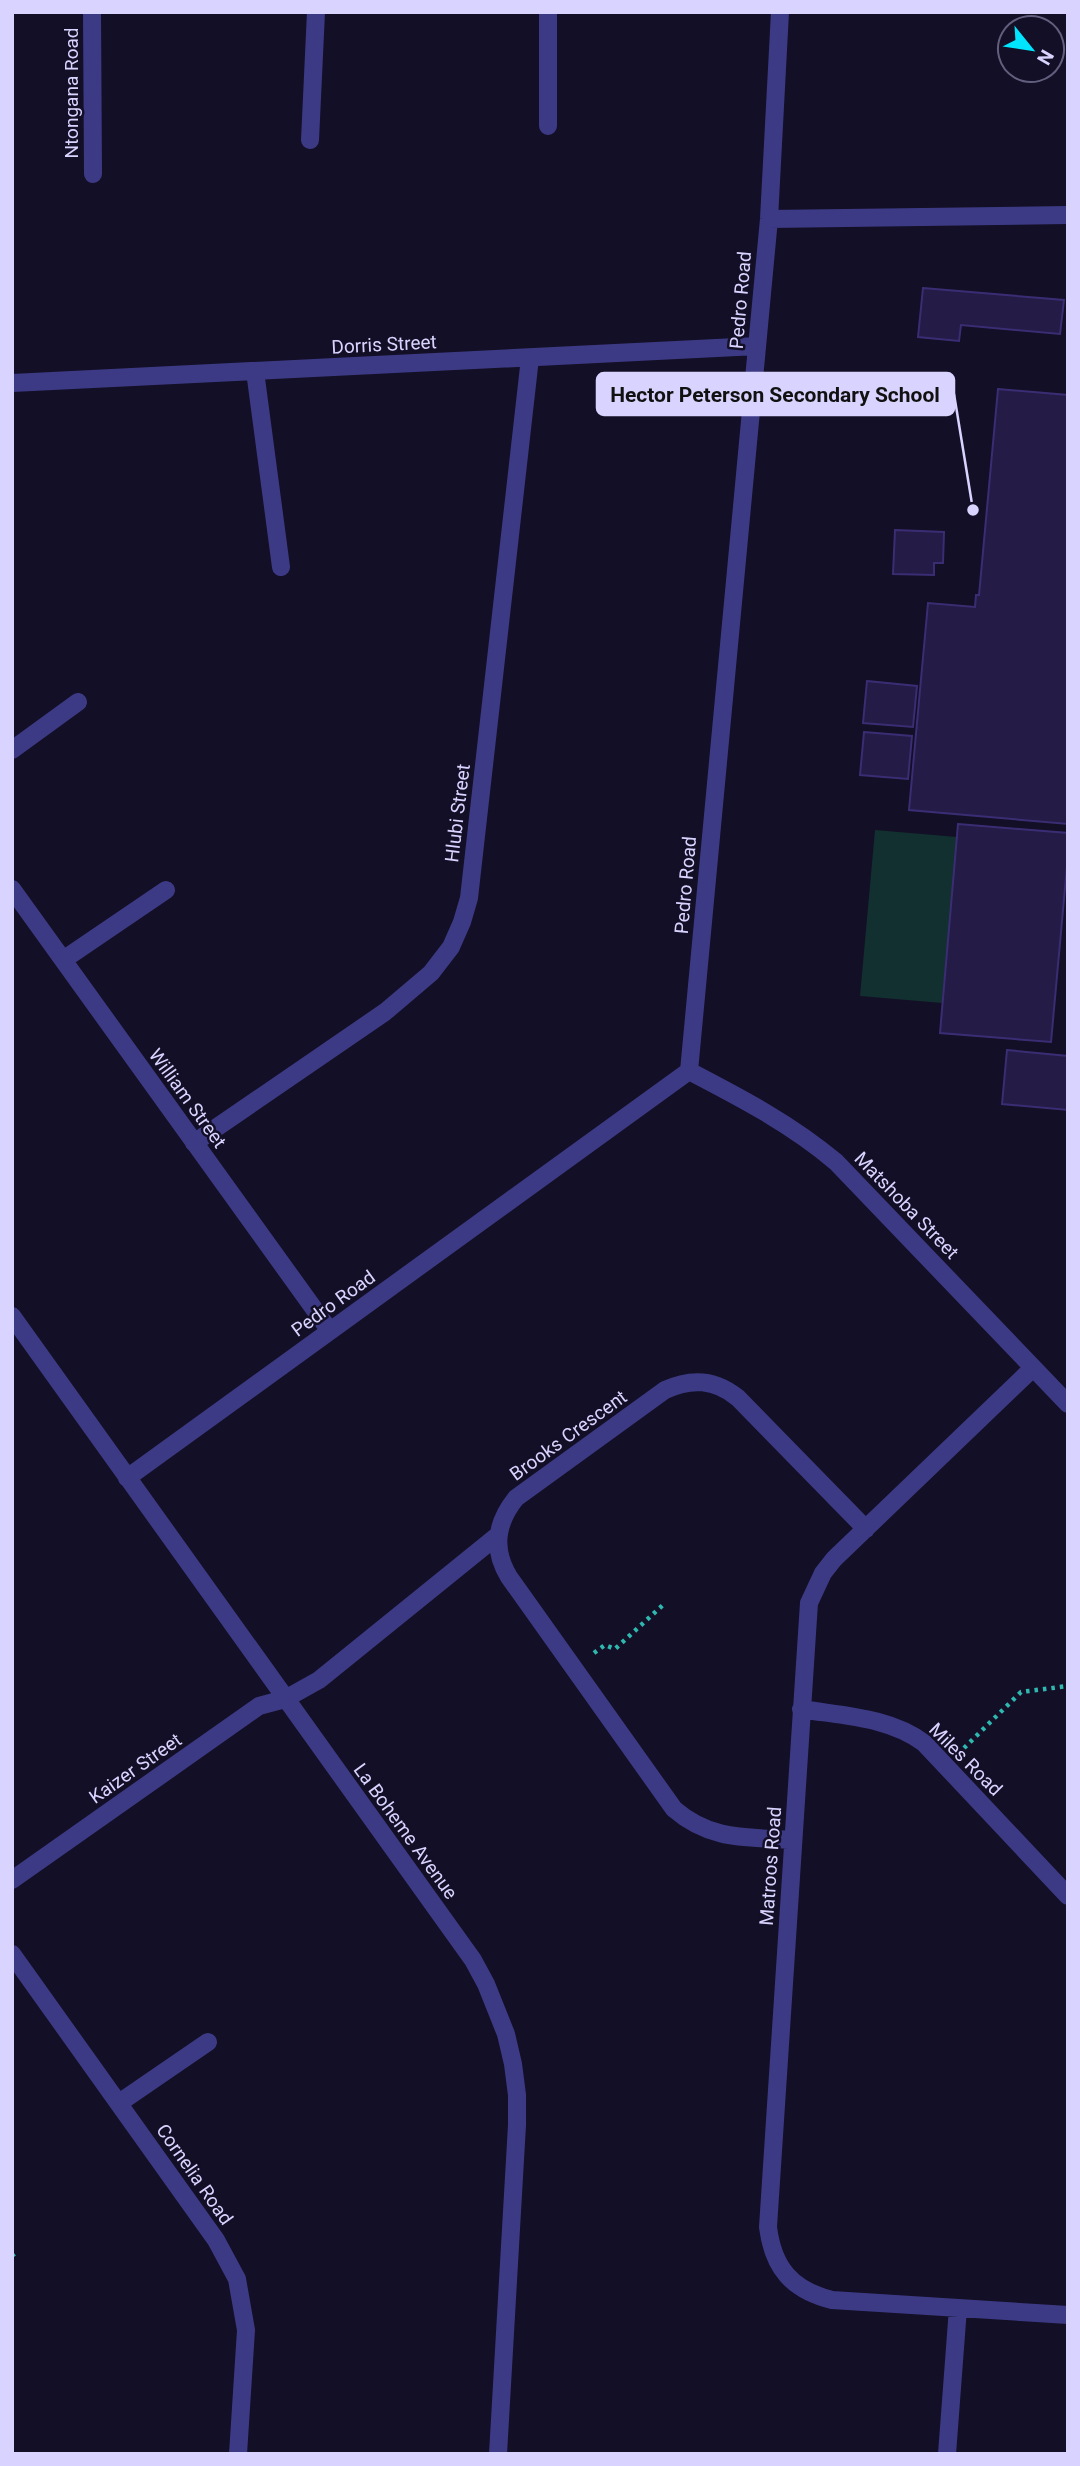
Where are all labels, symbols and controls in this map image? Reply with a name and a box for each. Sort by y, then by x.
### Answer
north arrow [996,14,1066,84]
street label: Ntongana Road [60,27,83,159]
text: N [1032,46,1059,69]
street label: Pedro Road [725,250,756,350]
street label: Dorris Street [331,330,437,359]
callout: Hector Peterson Secondary School [597,373,954,415]
text: Hector Peterson Secondary School [610,383,940,407]
street label: Hlubi Street [440,763,475,863]
street label: Pedro Road [670,835,701,935]
street label: William Street [144,1044,231,1152]
street label: Matshoba Street [850,1147,964,1264]
street label: Pedro Road [287,1265,380,1342]
street label: Brooks Crescent [505,1385,631,1486]
street label: Miles Road [924,1718,1007,1801]
street label: Kaizer Street [85,1728,186,1809]
street label: La Boheme Avenue [349,1759,463,1904]
street label: Matroos Road [755,1806,786,1926]
street label: Cornelia Road [151,2119,238,2229]

